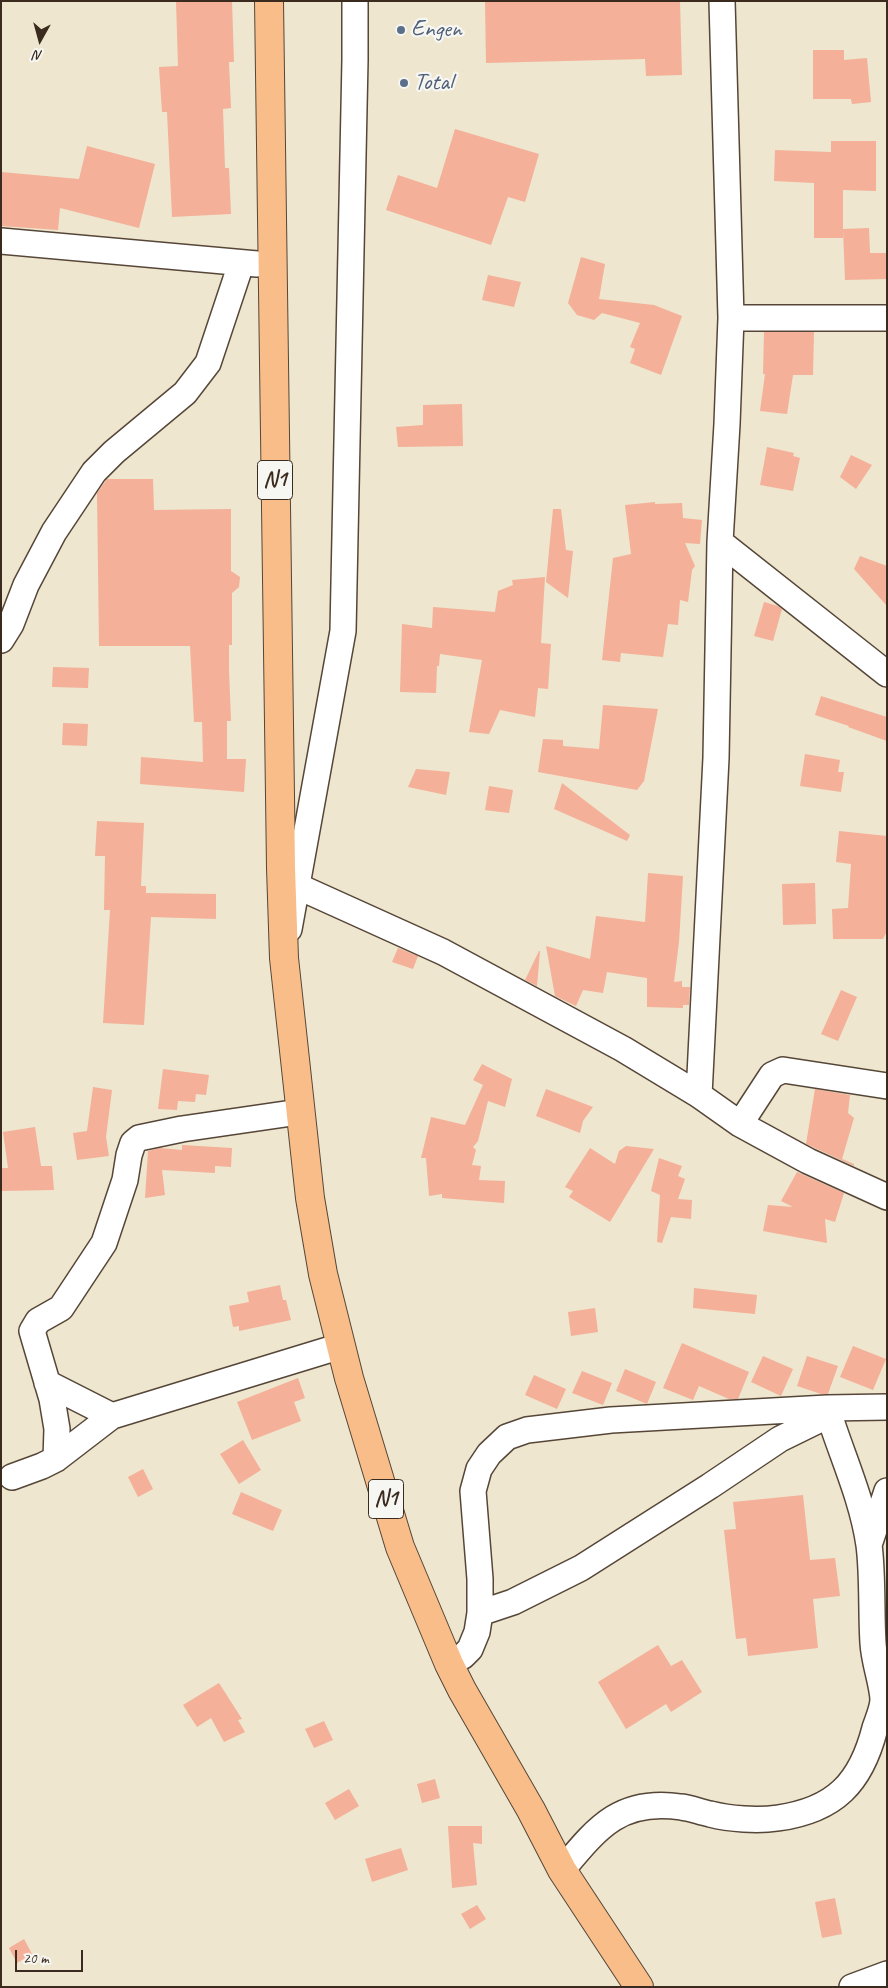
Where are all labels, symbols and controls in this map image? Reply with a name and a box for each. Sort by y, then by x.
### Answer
north arrow [15,15,65,65]
place label: Engen [411,16,462,44]
marker: Engen [395,24,407,36]
text: N [33,46,43,64]
place label: Total [414,69,453,97]
marker: Total [398,77,410,89]
road number: N1 [258,460,292,500]
road number: N1 [368,1480,404,1518]
scale bar [18,1940,85,1972]
text: 20 m [23,1949,49,1968]

